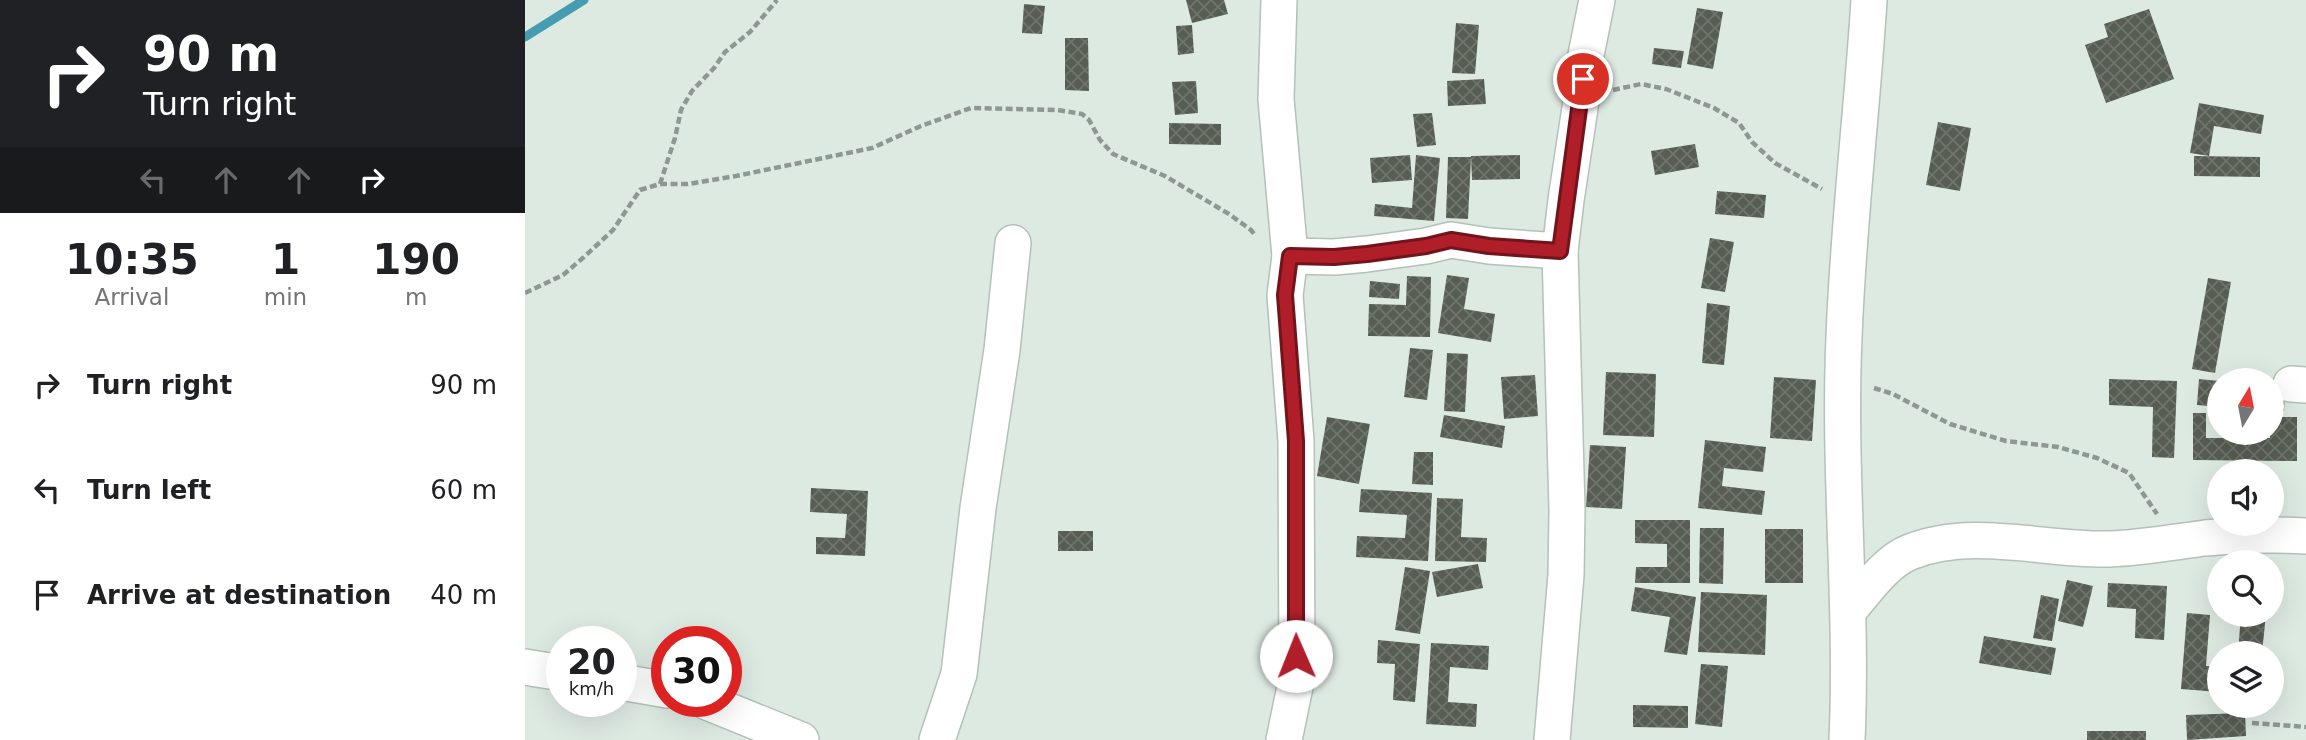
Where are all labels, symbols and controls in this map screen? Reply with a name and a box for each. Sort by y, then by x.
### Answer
text: 90 m [143,26,279,83]
icon: right [28,28,119,119]
pin [1553,49,1613,109]
icon: arrive [1564,60,1602,98]
text: Turn right [143,85,296,123]
icon: left [134,161,172,199]
icon: ahead [207,161,245,199]
icon: ahead [280,161,318,199]
icon: right [353,161,391,199]
text: 10:35 [65,235,199,284]
text: 1 [271,235,300,284]
text: 190 [372,235,460,284]
text: Arrival [95,284,169,310]
text: min [264,284,307,310]
text: m [405,284,427,310]
icon: right [28,366,66,404]
north arrow [2207,368,2284,444]
map controls [2207,368,2284,718]
text: Turn right [87,370,232,400]
text: 90 m [430,370,497,400]
button: sound [2207,459,2284,536]
icon: left [28,471,66,509]
text: Turn left [87,475,211,505]
text: 60 m [430,475,497,505]
button: search [2207,550,2284,627]
icon: arrive [28,576,66,614]
text: Arrive at destination [87,580,391,610]
text: 40 m [430,580,497,610]
position arrow [1259,619,1333,693]
speed limit sign: 30 [651,626,742,717]
button: layers [2207,641,2284,718]
text: 20 [567,642,616,682]
text: km/h [569,678,614,699]

